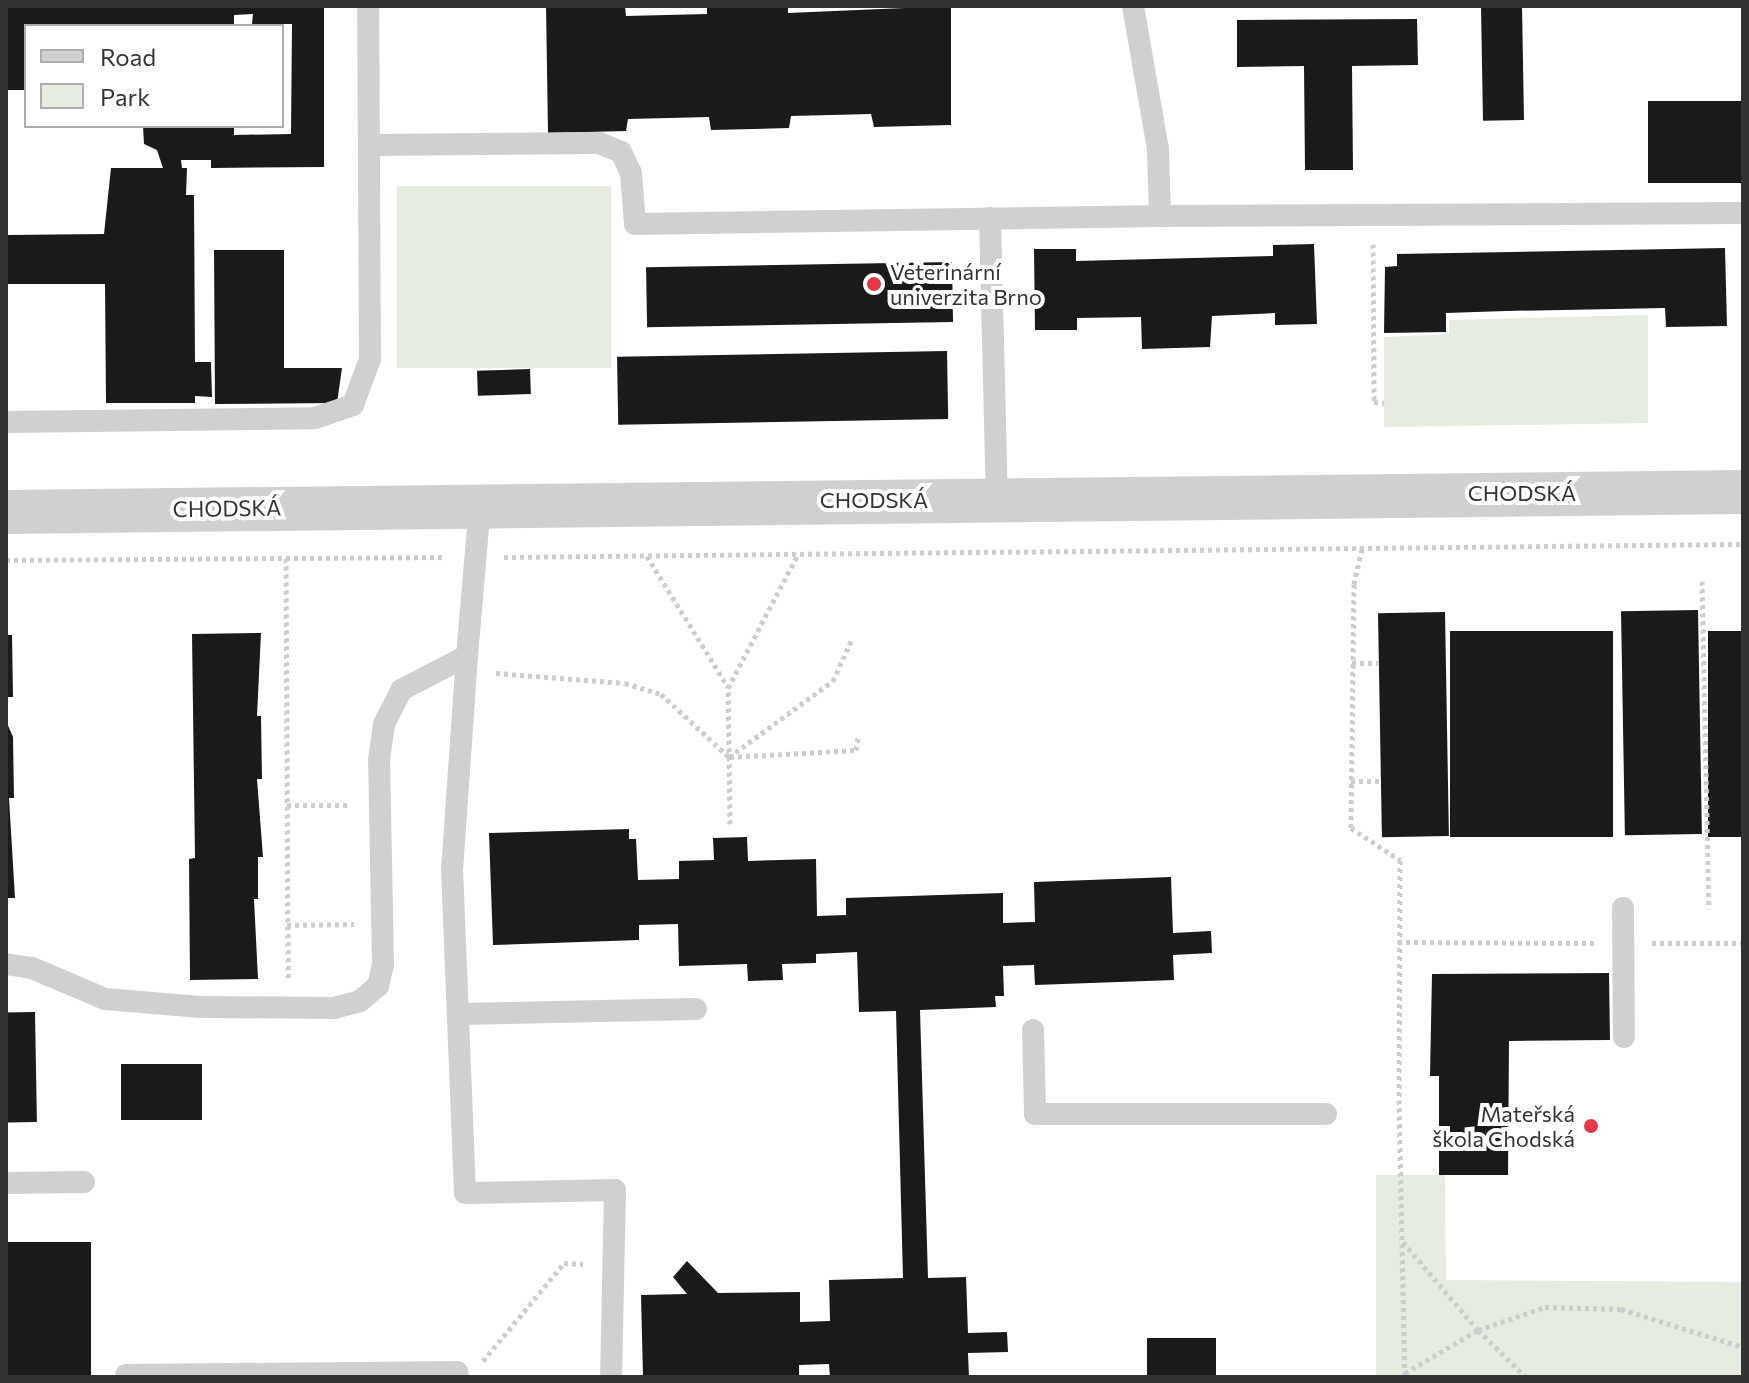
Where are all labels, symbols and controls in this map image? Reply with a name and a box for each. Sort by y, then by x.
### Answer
legend [24,24,284,128]
text: Road [100,42,156,71]
text: Park [100,82,150,111]
place label: Veterinární univerzita Brno [890,258,1042,310]
marker: Veterinární univerzita Brno [865,275,883,293]
street label: CHODSKÁ [1468,480,1576,506]
street label: CHODSKÁ [820,487,928,513]
street label: CHODSKÁ [172,494,282,522]
place label: Mateřská škola Chodská [1432,1100,1575,1152]
marker: Mateřská škola Chodská [1582,1117,1600,1135]

